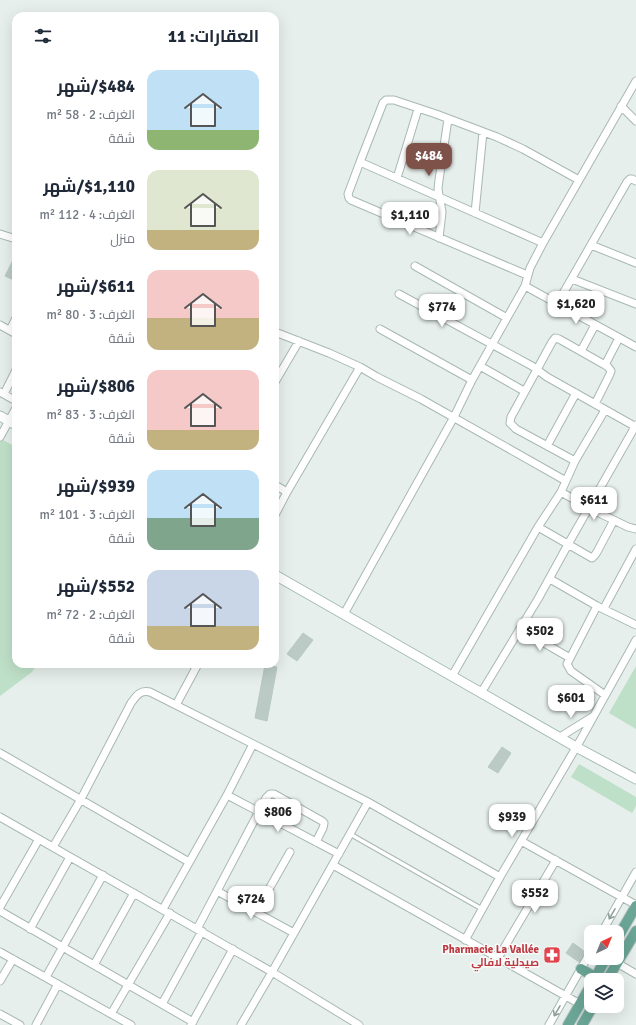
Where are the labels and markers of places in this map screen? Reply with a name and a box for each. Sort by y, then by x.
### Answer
pin: $484 [405,143,453,177]
pin: $1,110 [377,202,443,236]
pin: $1,620 [543,291,609,325]
pin: $774 [418,294,466,328]
pin: $611 [570,487,618,521]
pin: $502 [516,618,564,652]
pin: $601 [547,685,595,719]
pin: $806 [254,799,302,833]
pin: $939 [488,804,536,838]
pin: $552 [511,880,559,914]
pin: $724 [227,886,275,920]
place label: Pharmacie La Vallée صيدلية لافالي [442,943,540,972]
pharmacy icon: Pharmacie La Vallée صيدلية لافالي [542,945,562,965]

